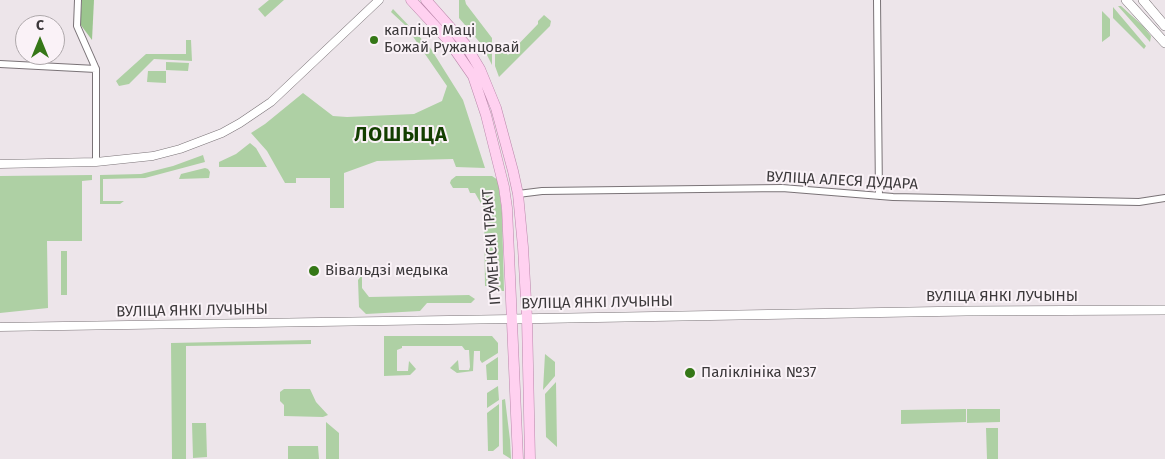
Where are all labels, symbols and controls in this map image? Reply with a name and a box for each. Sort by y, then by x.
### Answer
north arrow [15,15,65,65]
text: С [36,17,44,34]
place label: капліца Маці Божай Ружанцовай [384,22,519,57]
marker: капліца Маці Божай Ружанцовай [368,34,380,46]
district label: ЛОШЫЦА [353,123,449,147]
street label: ВУЛІЦА АЛЕСЯ ДУДАРА [766,168,918,194]
street label: ІГУМЕНСКІ ТРАКТ [479,188,505,306]
place label: Вівальдзі медыка [325,262,448,280]
marker: Вівальдзі медыка [307,264,321,278]
street label: ВУЛІЦА ЯНКІ ЛУЧЫНЫ [926,288,1078,306]
street label: ВУЛІЦА ЯНКІ ЛУЧЫНЫ [521,293,673,313]
street label: ВУЛІЦА ЯНКІ ЛУЧЫНЫ [116,301,268,321]
place label: Паліклініка №37 [701,364,817,382]
marker: Паліклініка №37 [683,366,697,380]

